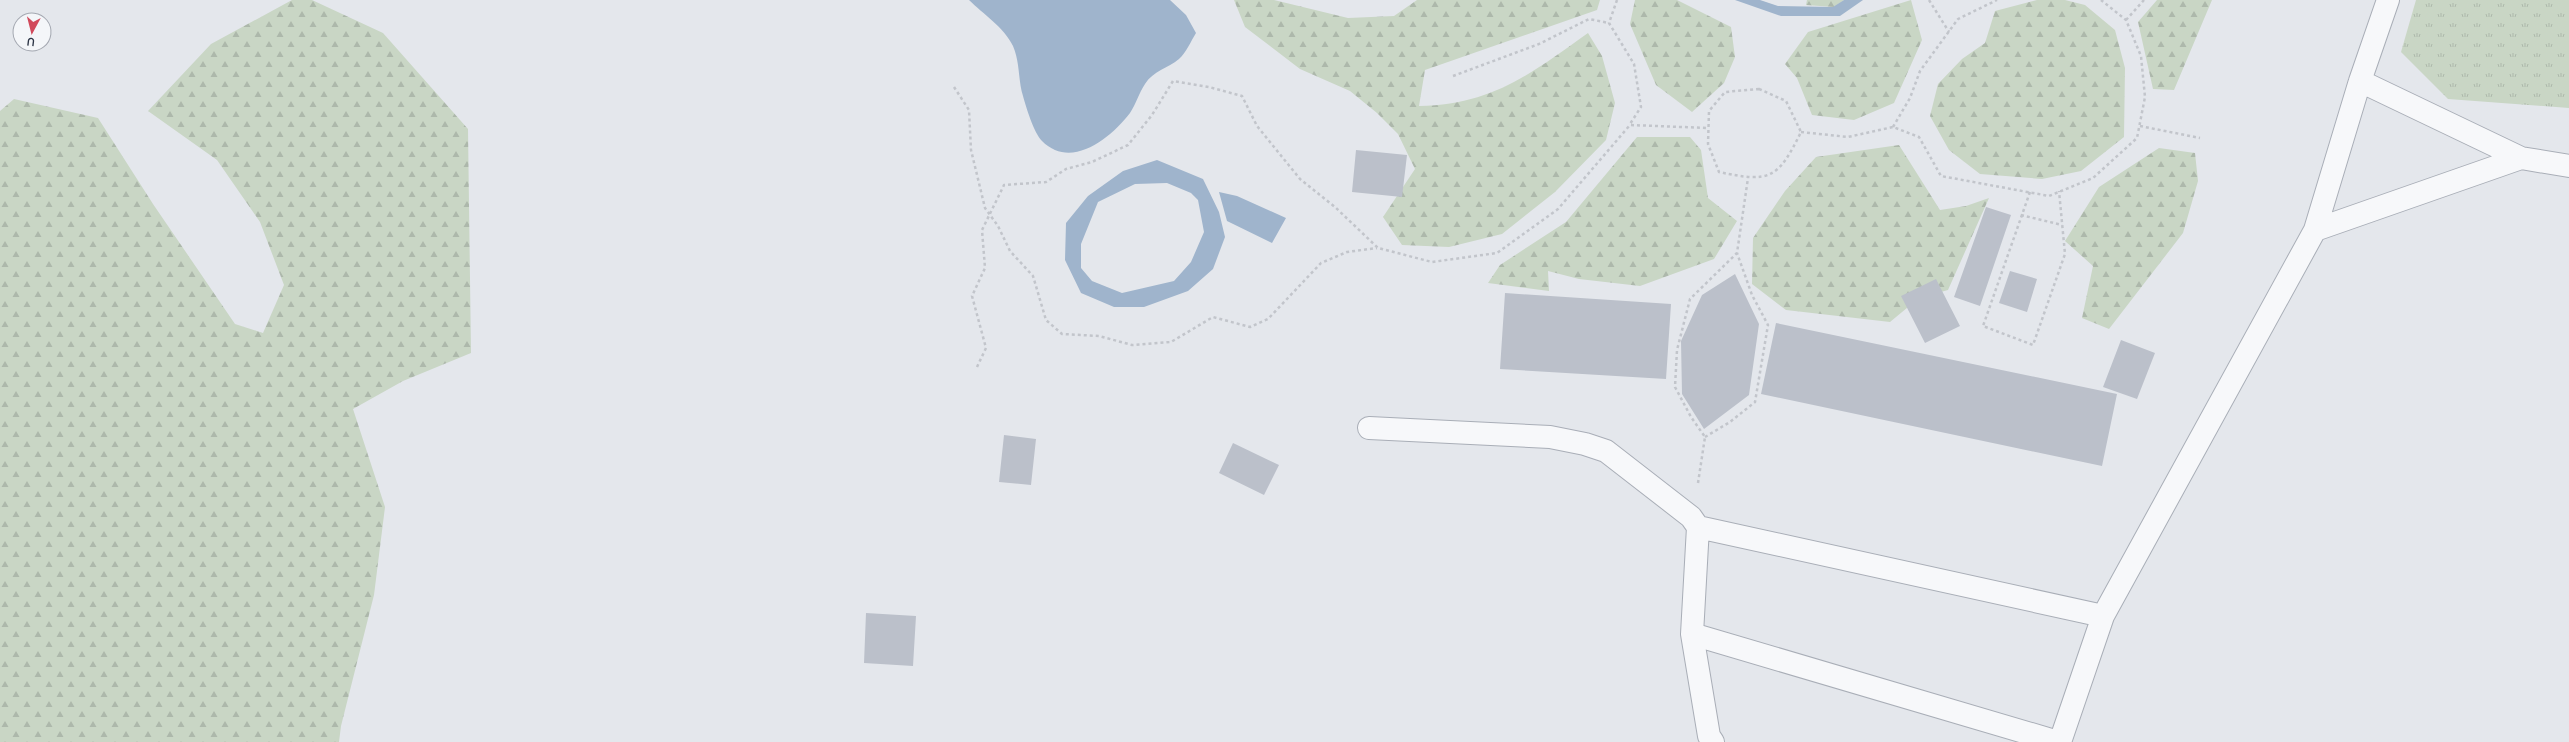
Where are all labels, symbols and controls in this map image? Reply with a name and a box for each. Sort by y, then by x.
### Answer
north arrow [12,12,52,52]
text: U [26,34,36,50]

